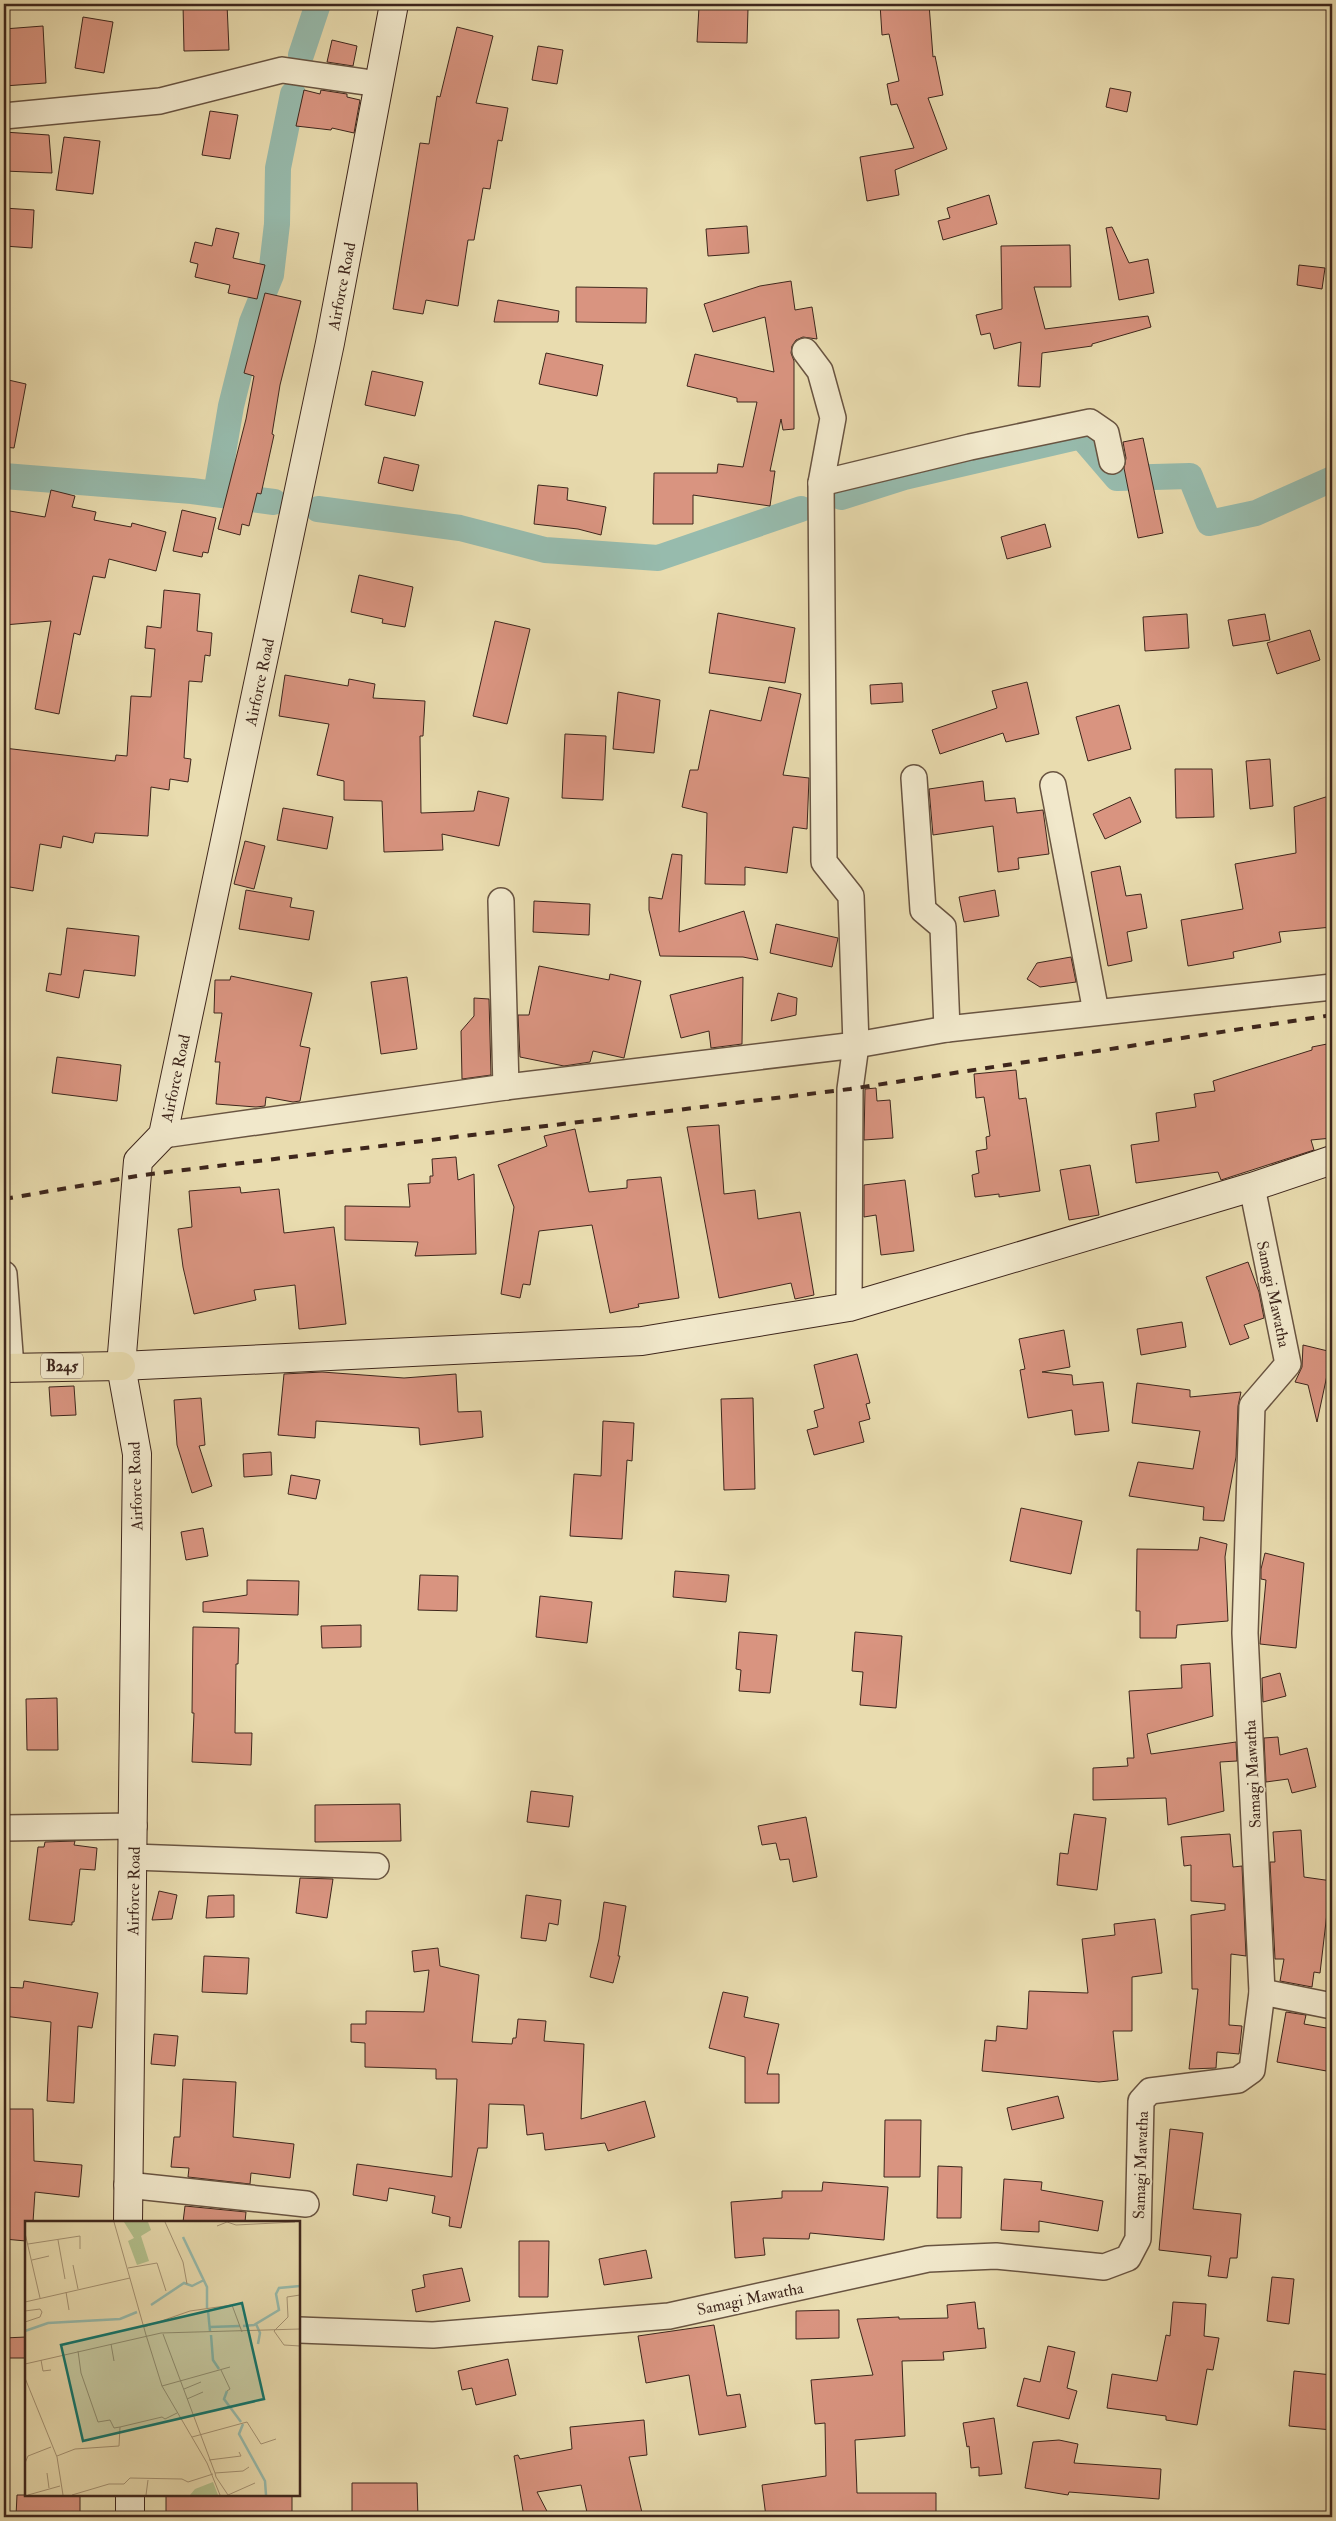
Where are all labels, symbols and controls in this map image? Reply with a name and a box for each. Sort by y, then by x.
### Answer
street label: Airforce Road [323,240,360,333]
street label: Airforce Road [241,636,279,729]
street label: Airforce Road [157,1032,195,1125]
street label: Samagi Mawatha [1252,1239,1294,1350]
road number: B245 [41,1354,83,1378]
street label: Airforce Road [124,1441,148,1532]
street label: Samagi Mawatha [1240,1719,1266,1829]
street label: Airforce Road [123,1846,145,1937]
street label: Samagi Mawatha [1129,2110,1153,2220]
inset map [25,2221,300,2496]
street label: Samagi Mawatha [695,2278,806,2320]

